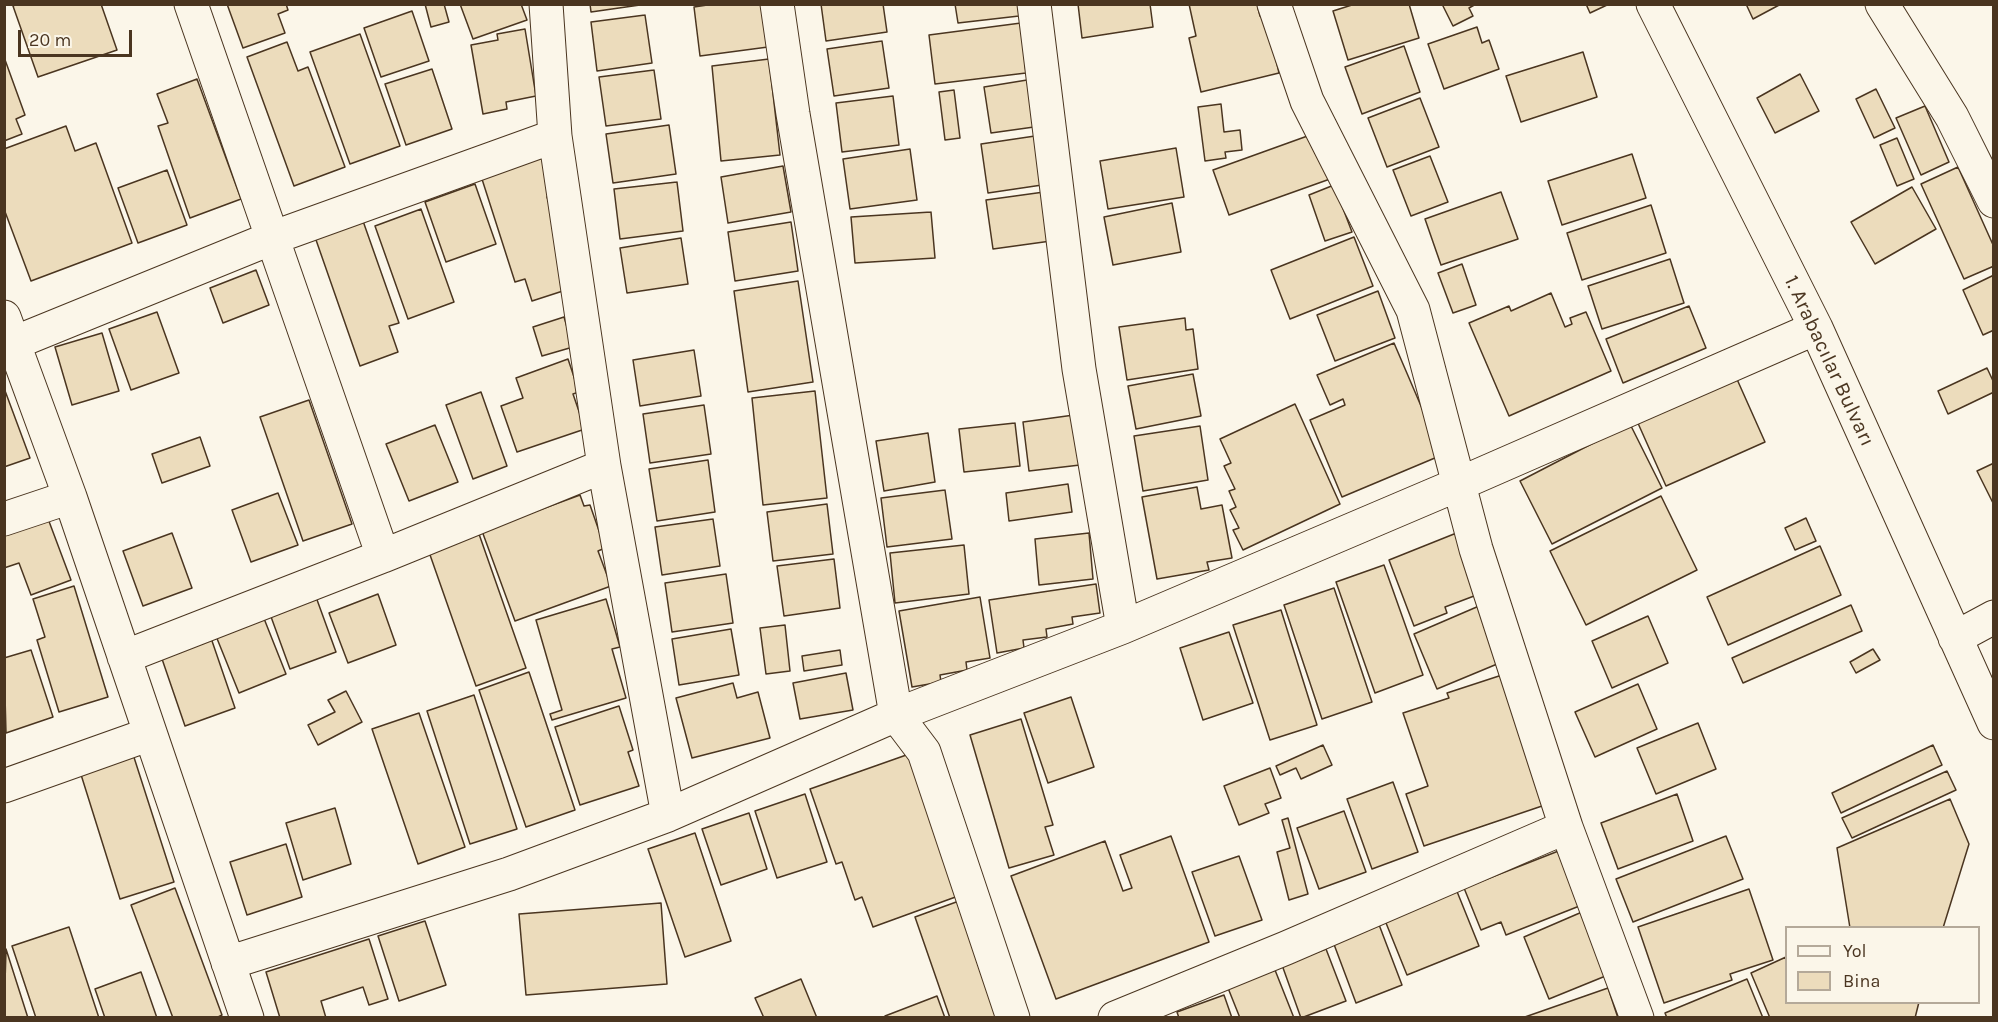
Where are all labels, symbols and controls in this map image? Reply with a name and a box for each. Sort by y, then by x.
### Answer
scale bar [21,18,135,56]
text: 20 m [29,29,71,51]
street label: 1. Arabacılar Bulvarı [1778,272,1880,450]
legend [1785,926,1980,1004]
text: Yol [1843,940,1867,962]
text: Bina [1843,970,1880,992]

